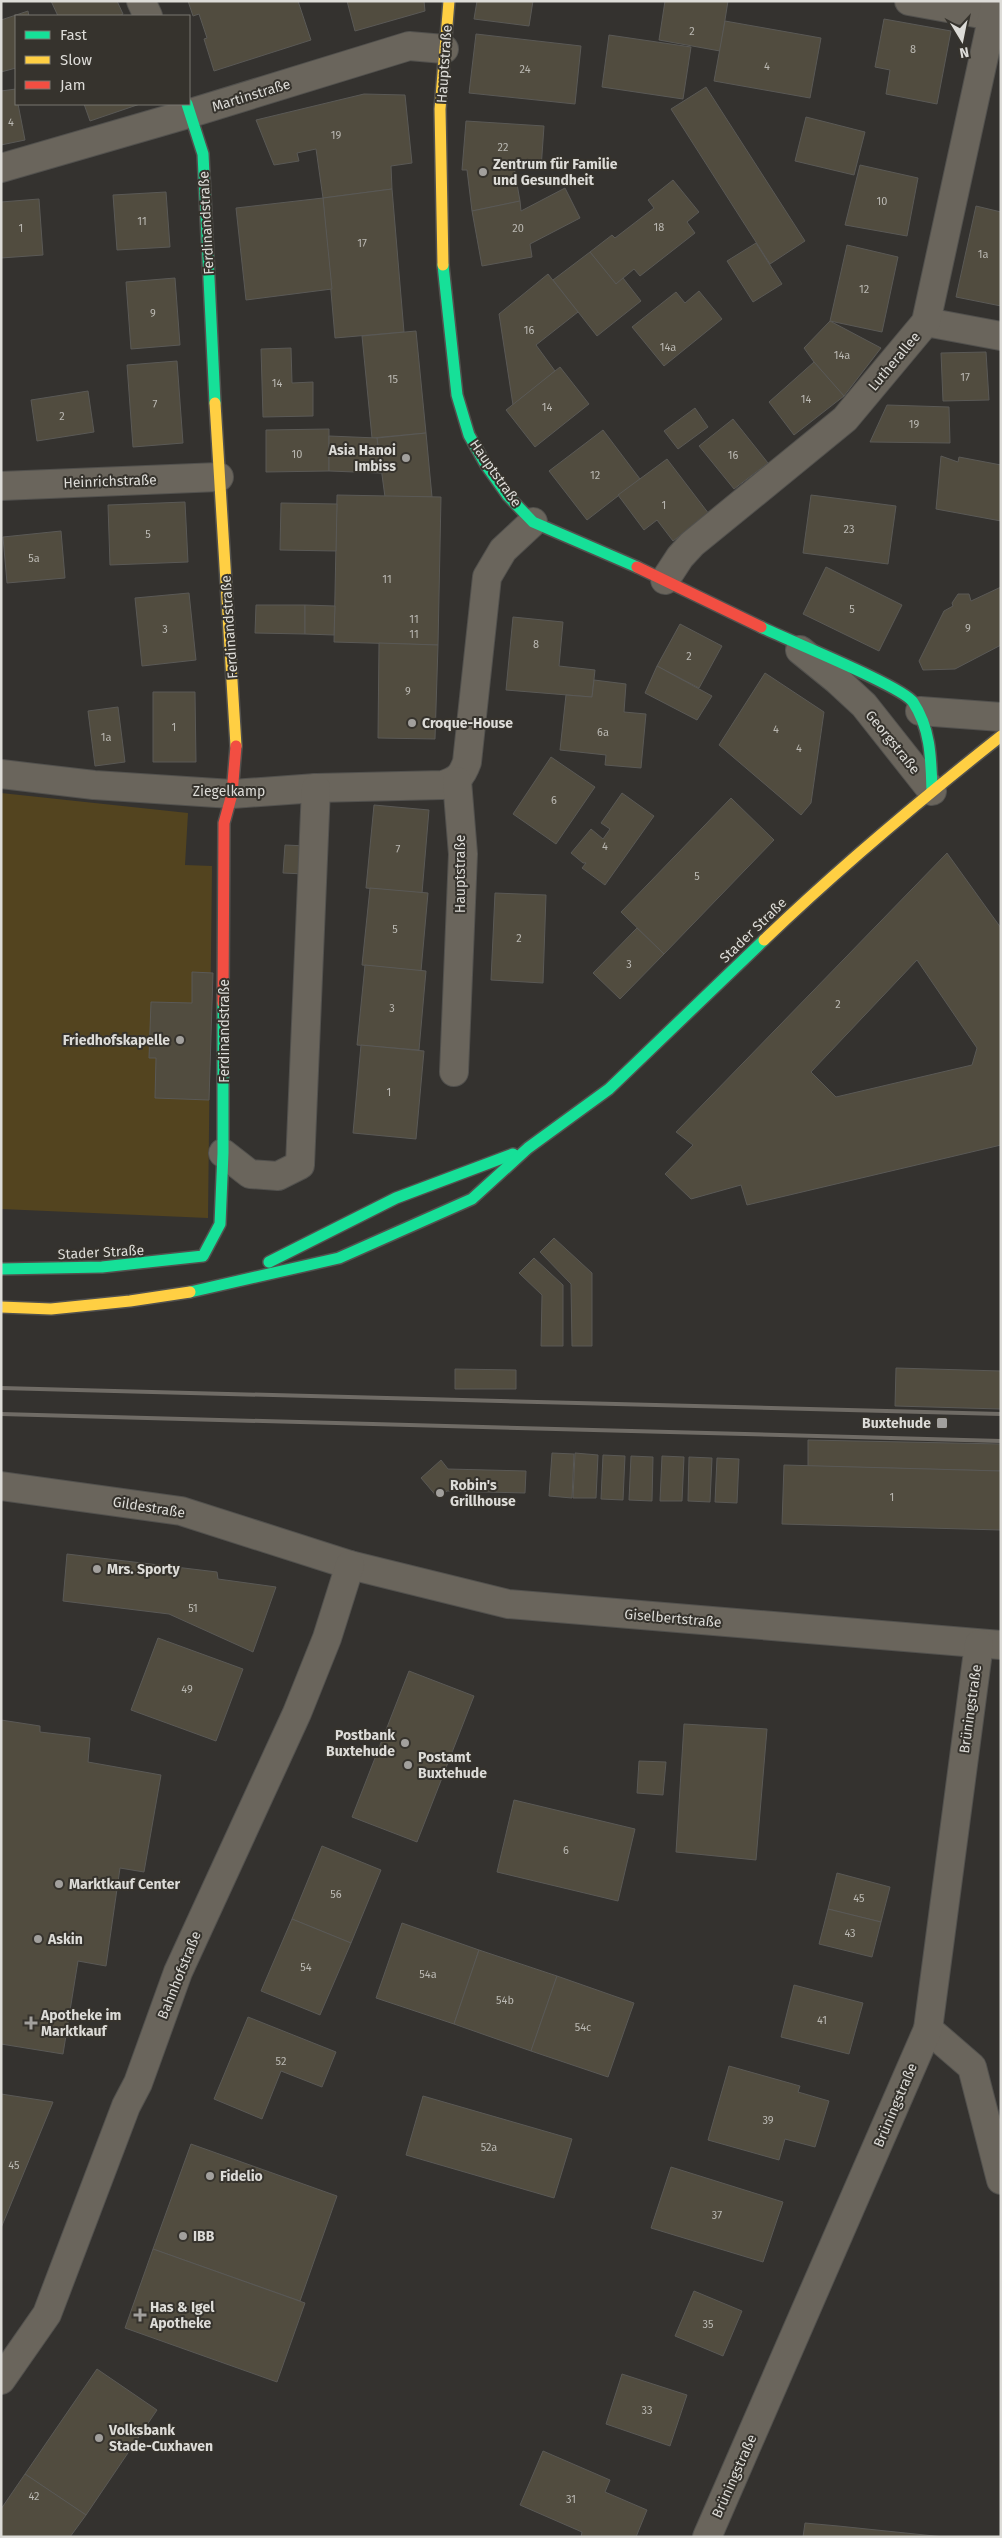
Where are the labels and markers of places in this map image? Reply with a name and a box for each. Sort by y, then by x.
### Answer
place label: Zentrum für Familie und Gesundheit [493,156,618,189]
marker: Zentrum für Familie und Gesundheit [477,166,489,178]
place label: Asia Hanoi Imbiss [328,442,396,475]
marker: Asia Hanoi Imbiss [400,452,412,464]
place label: Croque-House [422,715,513,732]
marker: Croque-House [406,717,418,729]
place label: Friedhofskapelle [63,1032,170,1049]
marker: Friedhofskapelle [174,1034,186,1046]
place label: Buxtehude [862,1415,931,1432]
marker: Buxtehude [935,1416,949,1430]
place label: Robin's Grillhouse [450,1477,516,1510]
marker: Robin's Grillhouse [434,1487,446,1499]
place label: Mrs. Sporty [107,1561,180,1578]
marker: Mrs. Sporty [91,1563,103,1575]
place label: Postbank Buxtehude [326,1727,395,1760]
marker: Postbank Buxtehude [399,1737,411,1749]
place label: Postamt Buxtehude [418,1749,487,1782]
marker: Postamt Buxtehude [402,1759,414,1771]
place label: Marktkauf Center [69,1876,180,1893]
marker: Marktkauf Center [53,1878,65,1890]
place label: Askin [47,1931,83,1948]
marker: Askin [32,1933,44,1945]
place label: Apotheke im Marktkauf [40,2007,122,2040]
marker: Apotheke im Marktkauf [25,2017,37,2029]
place label: Fidelio [220,2168,263,2185]
marker: Fidelio [204,2170,216,2182]
place label: IBB [193,2228,215,2245]
marker: IBB [177,2230,189,2242]
place label: Has & Igel Apotheke [149,2299,215,2332]
marker: Has & Igel Apotheke [134,2309,146,2321]
place label: Volksbank Stade-Cuxhaven [108,2422,213,2455]
marker: Volksbank Stade-Cuxhaven [93,2432,105,2444]

